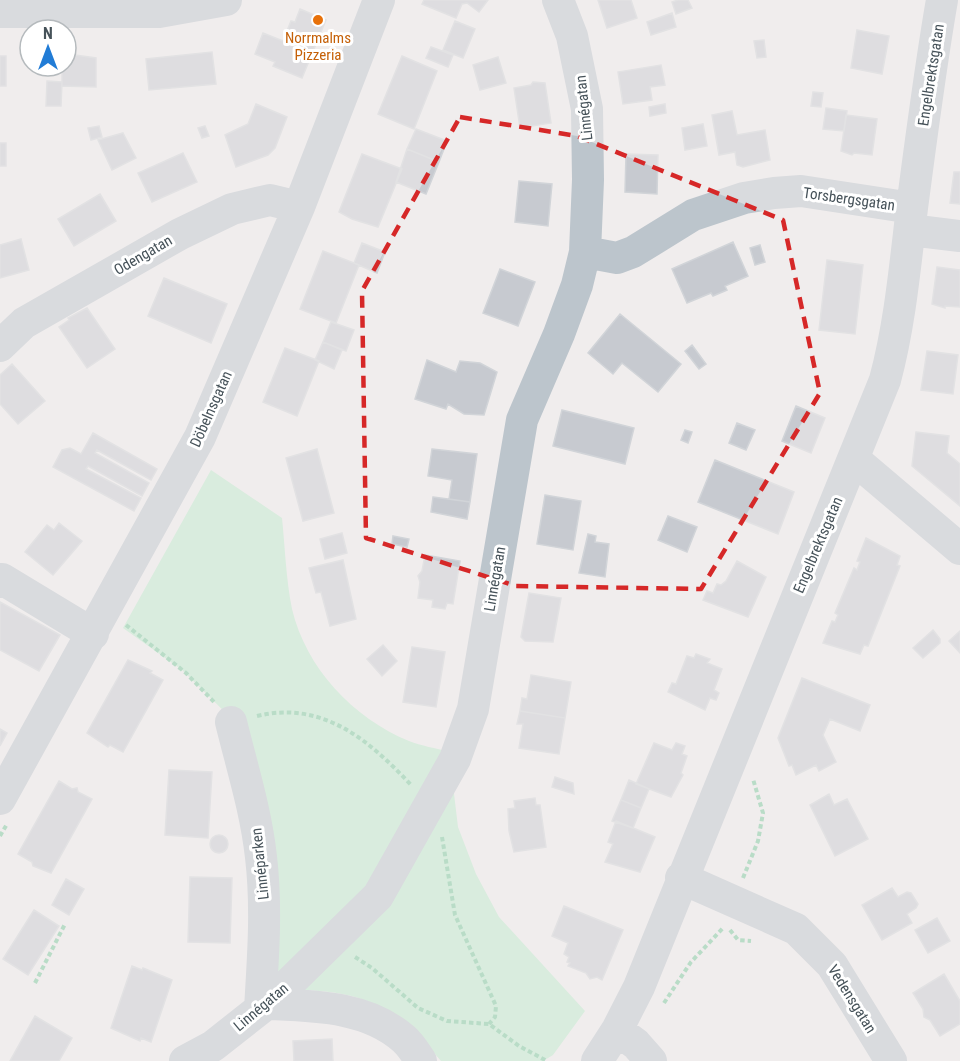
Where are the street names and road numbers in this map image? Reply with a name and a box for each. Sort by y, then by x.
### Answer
street label: Engelbrektsgatan [914,23,948,127]
street label: Linnégatan [572,74,596,142]
street label: Torsbergsgatan [802,184,896,214]
street label: Odengatan [111,231,175,279]
street label: Döbelnsgatan [186,368,236,450]
street label: Engelbrektsgatan [790,494,846,596]
street label: Linnégatan [480,545,510,613]
street label: Linnéparken [247,827,273,901]
street label: Vedensgatan [824,962,880,1036]
street label: Linnégatan [230,979,292,1035]

